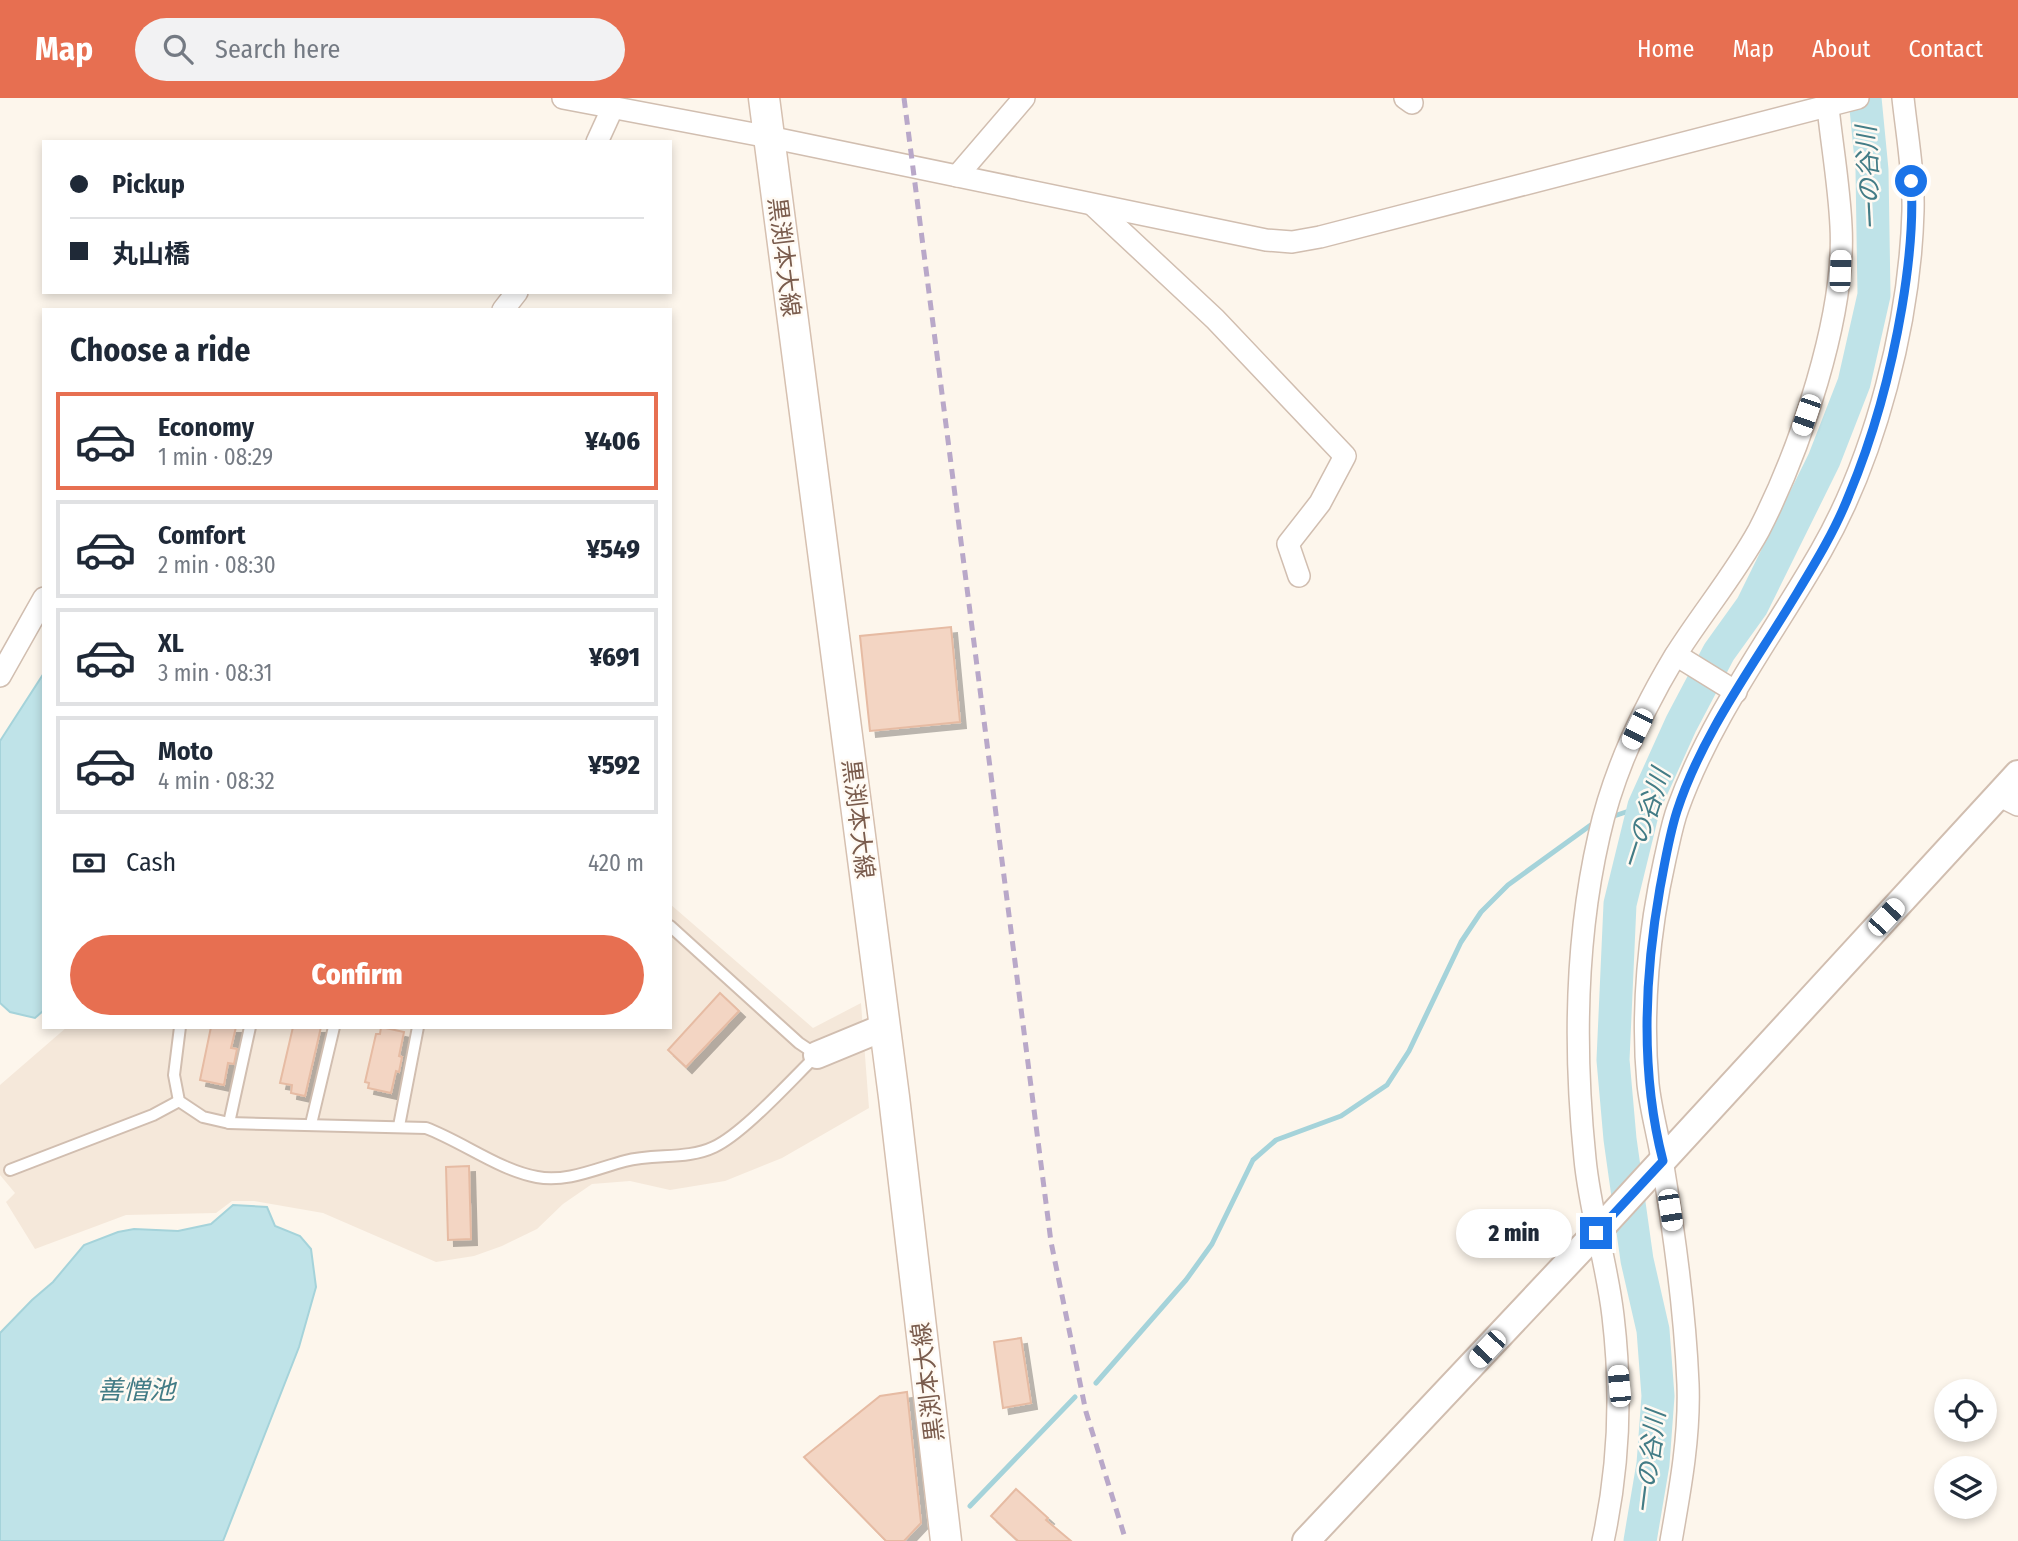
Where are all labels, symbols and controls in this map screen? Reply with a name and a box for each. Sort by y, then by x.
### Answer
search box [135,18,625,81]
text: Map [35,29,93,69]
icon: search [159,30,197,68]
text: Search here [215,34,340,65]
text: Home [1637,35,1694,63]
text: Map [1732,35,1774,63]
text: About [1812,35,1870,63]
text: Contact [1908,35,1983,63]
water label: 一の谷川 [1851,122,1887,231]
route start [1895,165,1927,197]
text: Pickup [112,169,185,200]
street label: 黒渕本大線 [763,196,805,318]
text: 丸山橋 [112,239,190,270]
car [1829,250,1852,292]
text: Choose a ride [70,331,251,369]
car [1790,392,1823,438]
icon: car [74,410,137,473]
text: Economy [158,412,254,443]
text: ¥406 [585,426,640,457]
text: 1 min · 08:29 [158,443,273,471]
icon: car [74,518,137,581]
text: Comfort [158,520,246,551]
text: ¥549 [587,534,640,565]
text: 2 min · 08:30 [158,551,276,579]
icon: car [74,626,137,689]
text: XL [158,628,184,659]
text: ¥691 [589,642,640,673]
text: 3 min · 08:31 [158,659,272,687]
car [1619,706,1656,752]
icon: car [74,734,137,797]
text: Moto [158,736,213,767]
text: ¥592 [588,750,640,781]
street label: 黒渕本大線 [837,758,879,880]
water label: 一の谷川 [1615,762,1678,873]
text: 4 min · 08:32 [158,767,275,795]
icon: cash [70,844,108,882]
text: Cash [126,847,176,878]
text: 420 m [588,849,644,877]
car [1864,894,1909,940]
button: Confirm [70,935,644,1015]
car [1657,1188,1684,1232]
callout: 2 min [1456,1208,1572,1258]
route end [1580,1217,1612,1249]
text: 2 min [1489,1219,1539,1247]
street label: 黒渕本大線 [907,1321,949,1443]
car [1465,1326,1510,1372]
car [1607,1364,1632,1408]
water label: 善憎池 [97,1375,178,1406]
map controls [1934,1379,1997,1519]
button: locate [1934,1379,1997,1442]
water label: 一の谷川 [1628,1406,1672,1516]
button: layers [1934,1456,1997,1519]

